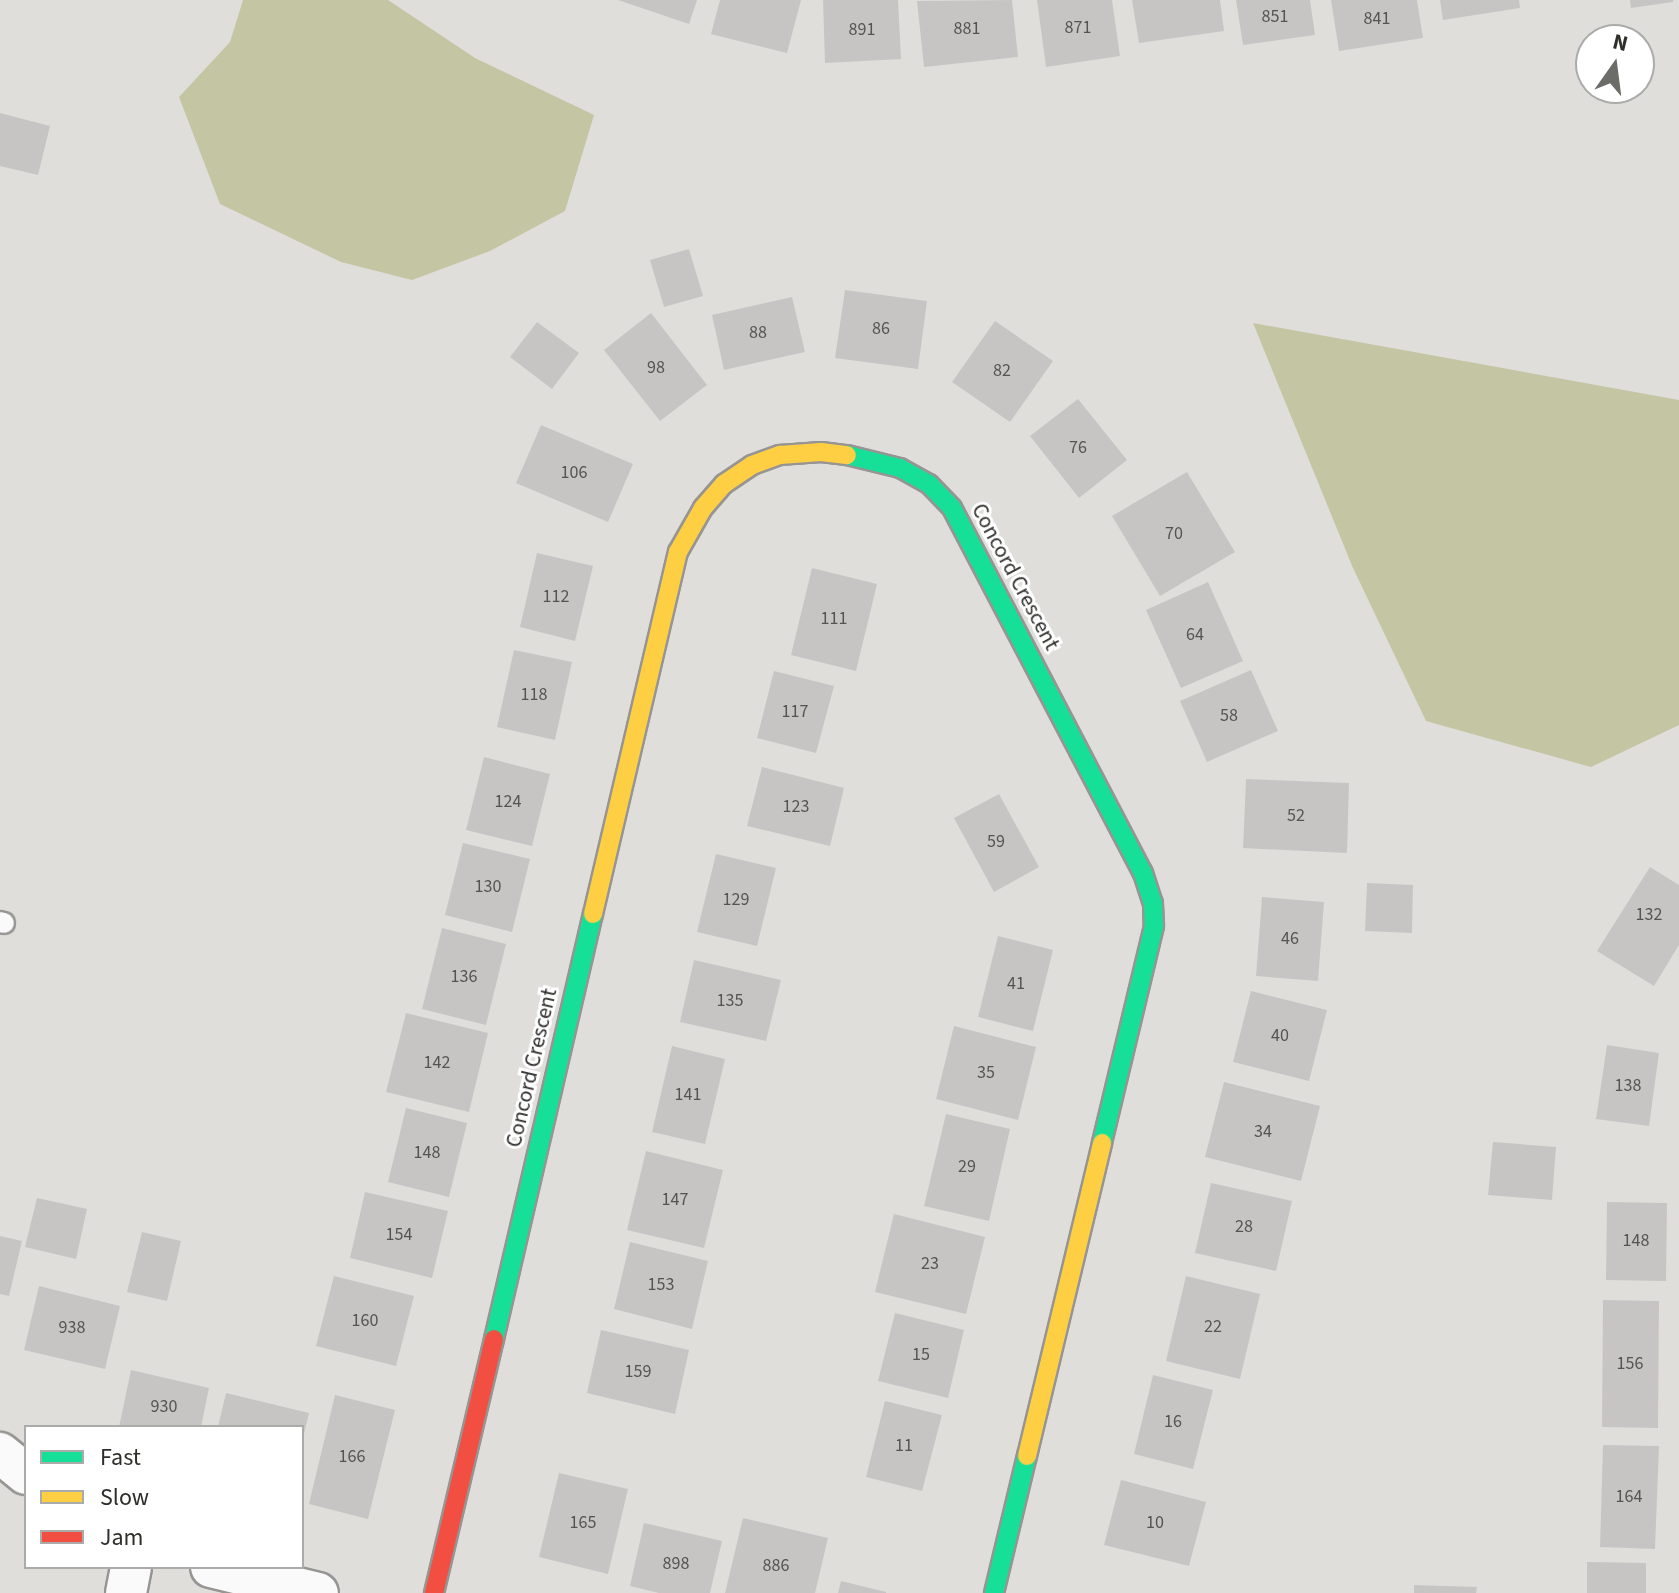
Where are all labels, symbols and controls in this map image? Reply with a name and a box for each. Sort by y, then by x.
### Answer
house number: 851 [1262,6,1288,28]
house number: 841 [1364,8,1390,30]
house number: 871 [1065,17,1091,39]
house number: 881 [954,18,980,40]
house number: 891 [849,19,875,41]
north arrow [1575,24,1655,104]
text: N [1609,25,1631,60]
house number: 86 [872,318,890,340]
house number: 88 [749,322,767,344]
house number: 98 [647,357,665,379]
house number: 82 [993,360,1011,382]
house number: 76 [1069,437,1087,459]
house number: 106 [561,462,587,484]
street label: Concord Crescent [965,499,1065,655]
house number: 70 [1165,523,1183,545]
house number: 112 [543,586,569,608]
house number: 111 [821,608,847,630]
house number: 64 [1186,624,1204,646]
house number: 118 [521,684,547,706]
house number: 117 [782,701,808,723]
house number: 58 [1220,705,1238,727]
house number: 124 [495,791,521,813]
house number: 123 [783,796,809,818]
house number: 52 [1287,805,1305,827]
house number: 59 [987,831,1005,853]
house number: 130 [475,876,501,898]
house number: 129 [723,889,749,911]
house number: 132 [1636,904,1662,926]
house number: 46 [1281,928,1299,950]
house number: 136 [451,966,477,988]
house number: 41 [1007,973,1025,995]
street label: Concord Crescent [501,986,563,1150]
house number: 135 [717,990,743,1012]
house number: 40 [1271,1025,1289,1047]
house number: 142 [424,1052,450,1074]
house number: 35 [977,1062,995,1084]
house number: 138 [1615,1075,1641,1097]
house number: 141 [675,1084,701,1106]
house number: 34 [1254,1121,1272,1143]
house number: 148 [414,1142,440,1164]
house number: 29 [958,1156,976,1178]
house number: 147 [662,1189,688,1211]
house number: 28 [1235,1216,1253,1238]
house number: 154 [386,1224,412,1246]
house number: 148 [1623,1230,1649,1252]
house number: 23 [921,1253,939,1275]
house number: 153 [648,1274,674,1296]
house number: 160 [352,1310,378,1332]
house number: 22 [1204,1316,1222,1338]
house number: 938 [59,1317,85,1339]
house number: 15 [912,1344,930,1366]
house number: 156 [1617,1353,1643,1375]
house number: 159 [625,1361,651,1383]
house number: 930 [151,1396,177,1418]
house number: 16 [1164,1411,1182,1433]
legend [24,1425,304,1569]
house number: 11 [895,1435,913,1457]
text: Fast [100,1440,141,1475]
house number: 166 [339,1446,365,1468]
text: Slow [100,1480,149,1515]
house number: 164 [1616,1486,1642,1508]
house number: 165 [570,1512,596,1534]
house number: 10 [1146,1512,1164,1534]
text: Jam [100,1520,144,1555]
house number: 898 [663,1553,689,1575]
house number: 886 [763,1555,789,1577]

